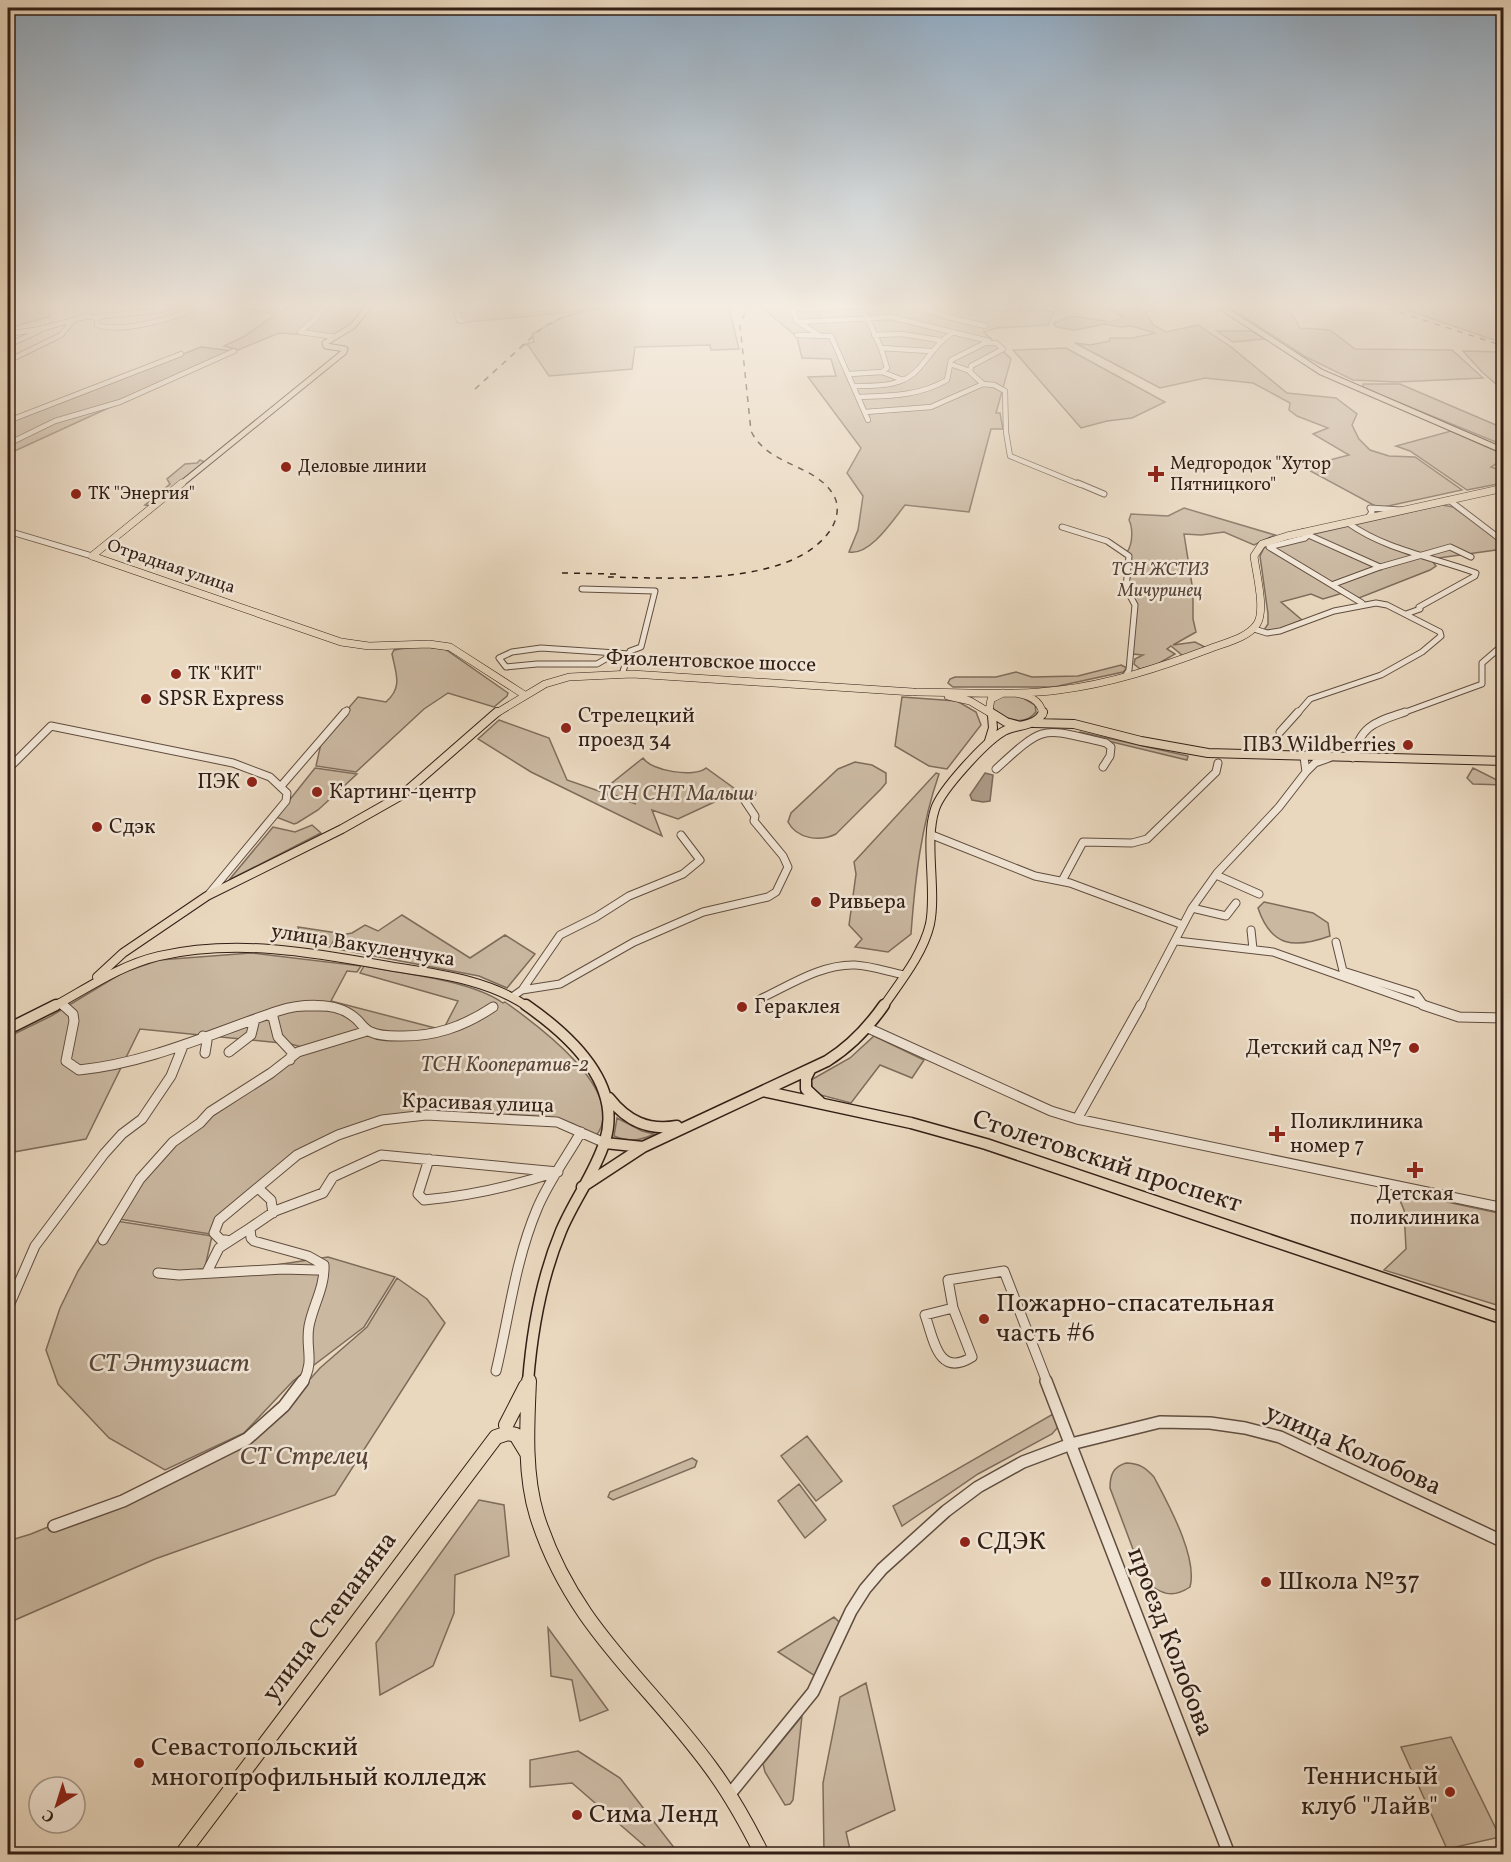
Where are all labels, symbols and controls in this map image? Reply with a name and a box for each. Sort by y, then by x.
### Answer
place label: Медгородок "Хутор Пятницкого" [1170,452,1331,498]
place label: Деловые линии [298,455,427,480]
marker: Деловые линии [279,460,293,474]
marker: Медгородок "Хутор Пятницкого" [1147,465,1165,483]
place label: ТК "Энергия" [88,482,195,507]
marker: ТК "Энергия" [69,487,83,501]
street label: Отрадная улица [103,533,239,601]
park label: ТСН ЖСТИЗ Мичуринец [1111,558,1209,604]
street label: Фиолентовское шоссе [605,644,817,680]
place label: ТК "КИТ" [188,662,262,687]
marker: ТК "КИТ" [169,667,183,681]
place label: SPSR Express [158,685,284,714]
marker: SPSR Express [139,692,153,706]
place label: Стрелецкий проезд 34 [578,702,695,755]
marker: Стрелецкий проезд 34 [559,721,573,735]
place label: ПВЗ Wildberries [1242,731,1396,760]
marker: ПВЗ Wildberries [1401,738,1415,752]
place label: ПЭК [197,768,240,797]
marker: ПЭК [245,775,259,789]
place label: Картинг-центр [329,778,477,807]
park label: ТСН СНТ Малыш [598,780,754,809]
marker: Картинг-центр [310,785,324,799]
place label: Сдэк [109,813,155,842]
marker: Сдэк [90,820,104,834]
place label: Ривьера [828,888,906,917]
marker: Ривьера [809,895,823,909]
street label: улица Вакуленчука [269,917,457,975]
place label: Гераклея [754,993,840,1022]
marker: Гераклея [735,1000,749,1014]
place label: Детский сад №7 [1245,1034,1402,1063]
marker: Детский сад №7 [1407,1041,1421,1055]
park label: ТСН Кооператив-2 [421,1051,589,1080]
street label: Красивая улица [401,1087,555,1121]
street label: Столетовский проспект [968,1101,1246,1223]
place label: Поликлиника номер 7 [1290,1108,1424,1161]
marker: Поликлиника номер 7 [1268,1125,1286,1143]
marker: Детская поликлиника [1406,1161,1424,1179]
place label: Детская поликлиника [1350,1180,1480,1233]
place label: Пожарно-спасательная часть #6 [996,1286,1275,1352]
marker: Пожарно-спасательная часть #6 [977,1312,991,1326]
park label: СТ Энтузиаст [88,1346,250,1382]
street label: улица Колобова [1259,1395,1447,1505]
park label: СТ Стрелец [240,1439,368,1475]
street label: улица Степаняна [254,1524,406,1710]
place label: СДЭК [977,1524,1046,1560]
marker: СДЭК [958,1535,972,1549]
street label: проезд Колобова [1117,1542,1223,1742]
place label: Школа №37 [1278,1564,1420,1600]
marker: Школа №37 [1259,1575,1273,1589]
place label: Севастопольский многопрофильный колледж [151,1730,487,1796]
marker: Севастопольский многопрофильный колледж [132,1756,146,1770]
place label: Теннисный клуб "Лайв" [1301,1759,1438,1825]
north arrow [27,1775,87,1835]
marker: Теннисный клуб "Лайв" [1443,1785,1457,1799]
place label: Сима Ленд [589,1797,719,1833]
text: С [38,1803,60,1827]
marker: Сима Ленд [570,1808,584,1822]

